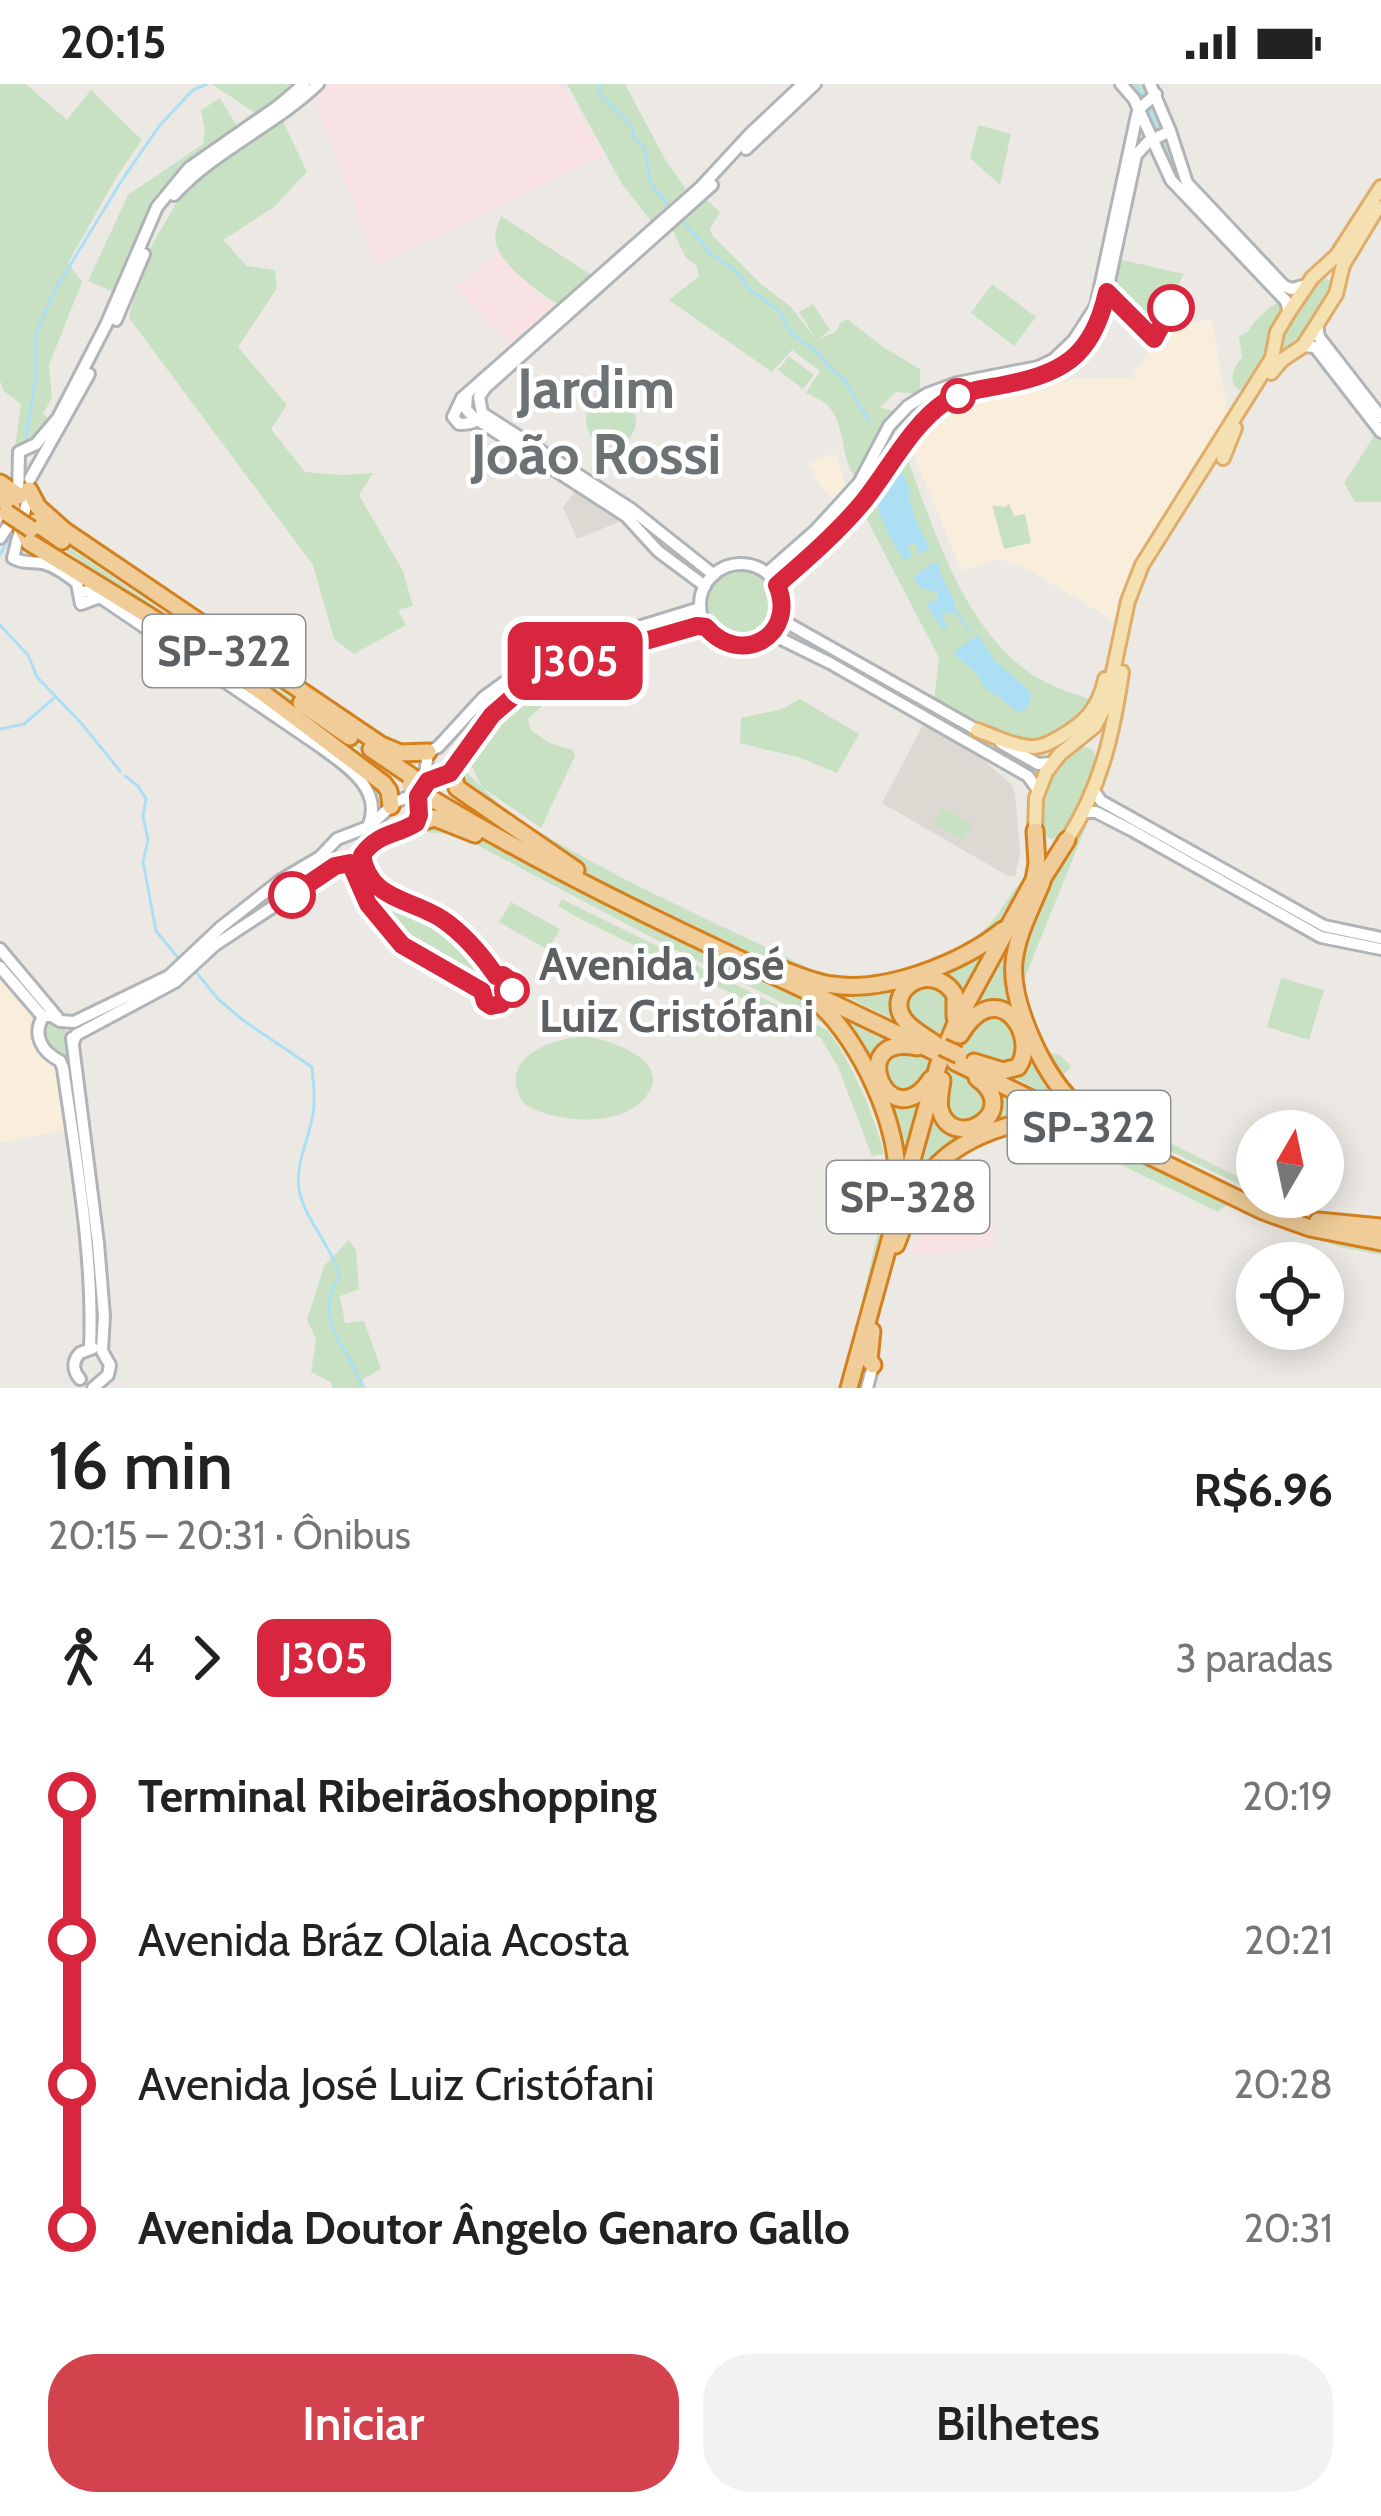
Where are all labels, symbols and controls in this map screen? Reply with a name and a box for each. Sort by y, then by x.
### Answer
text: 20:15 [60,15,166,69]
unlabelled marker [1149,286,1193,330]
district label: Jardim João Rossi [470,353,721,488]
unlabelled marker [942,380,974,412]
road number: SP-322 [143,615,305,687]
line badge: J305 [491,622,659,700]
text: J305 [532,635,618,687]
unlabelled marker [270,873,314,917]
place label: Avenida José Luiz Cristófani [539,937,814,1043]
marker: Avenida José Luiz Cristófani [496,974,528,1006]
road number: SP-322 [1008,1091,1170,1163]
north arrow [1236,1110,1344,1218]
map controls [1236,1110,1344,1350]
road number: SP-328 [827,1161,989,1233]
button: locate [1236,1242,1344,1350]
text: 16 min [48,1425,233,1506]
text: R$6.96 [1194,1463,1333,1517]
text: 20:15 – 20:31 · Ônibus [48,1511,411,1559]
icon: walk [48,1625,114,1691]
icon: forward [173,1625,239,1691]
text: J305 [281,1632,367,1684]
text: 4 [132,1634,155,1682]
text: 3 paradas [1175,1634,1333,1682]
text: Terminal Ribeirãoshopping [138,1769,657,1823]
text: 20:19 [1242,1772,1333,1820]
text: Avenida Bráz Olaia Acosta [138,1913,629,1967]
text: 20:21 [1244,1916,1333,1964]
text: Avenida José Luiz Cristófani [138,2057,655,2111]
text: 20:28 [1233,2060,1333,2108]
text: Avenida Doutor Ângelo Genaro Gallo [138,2201,850,2255]
text: 20:31 [1243,2204,1333,2252]
button: Iniciar [48,2354,679,2492]
button: Bilhetes [703,2354,1333,2492]

